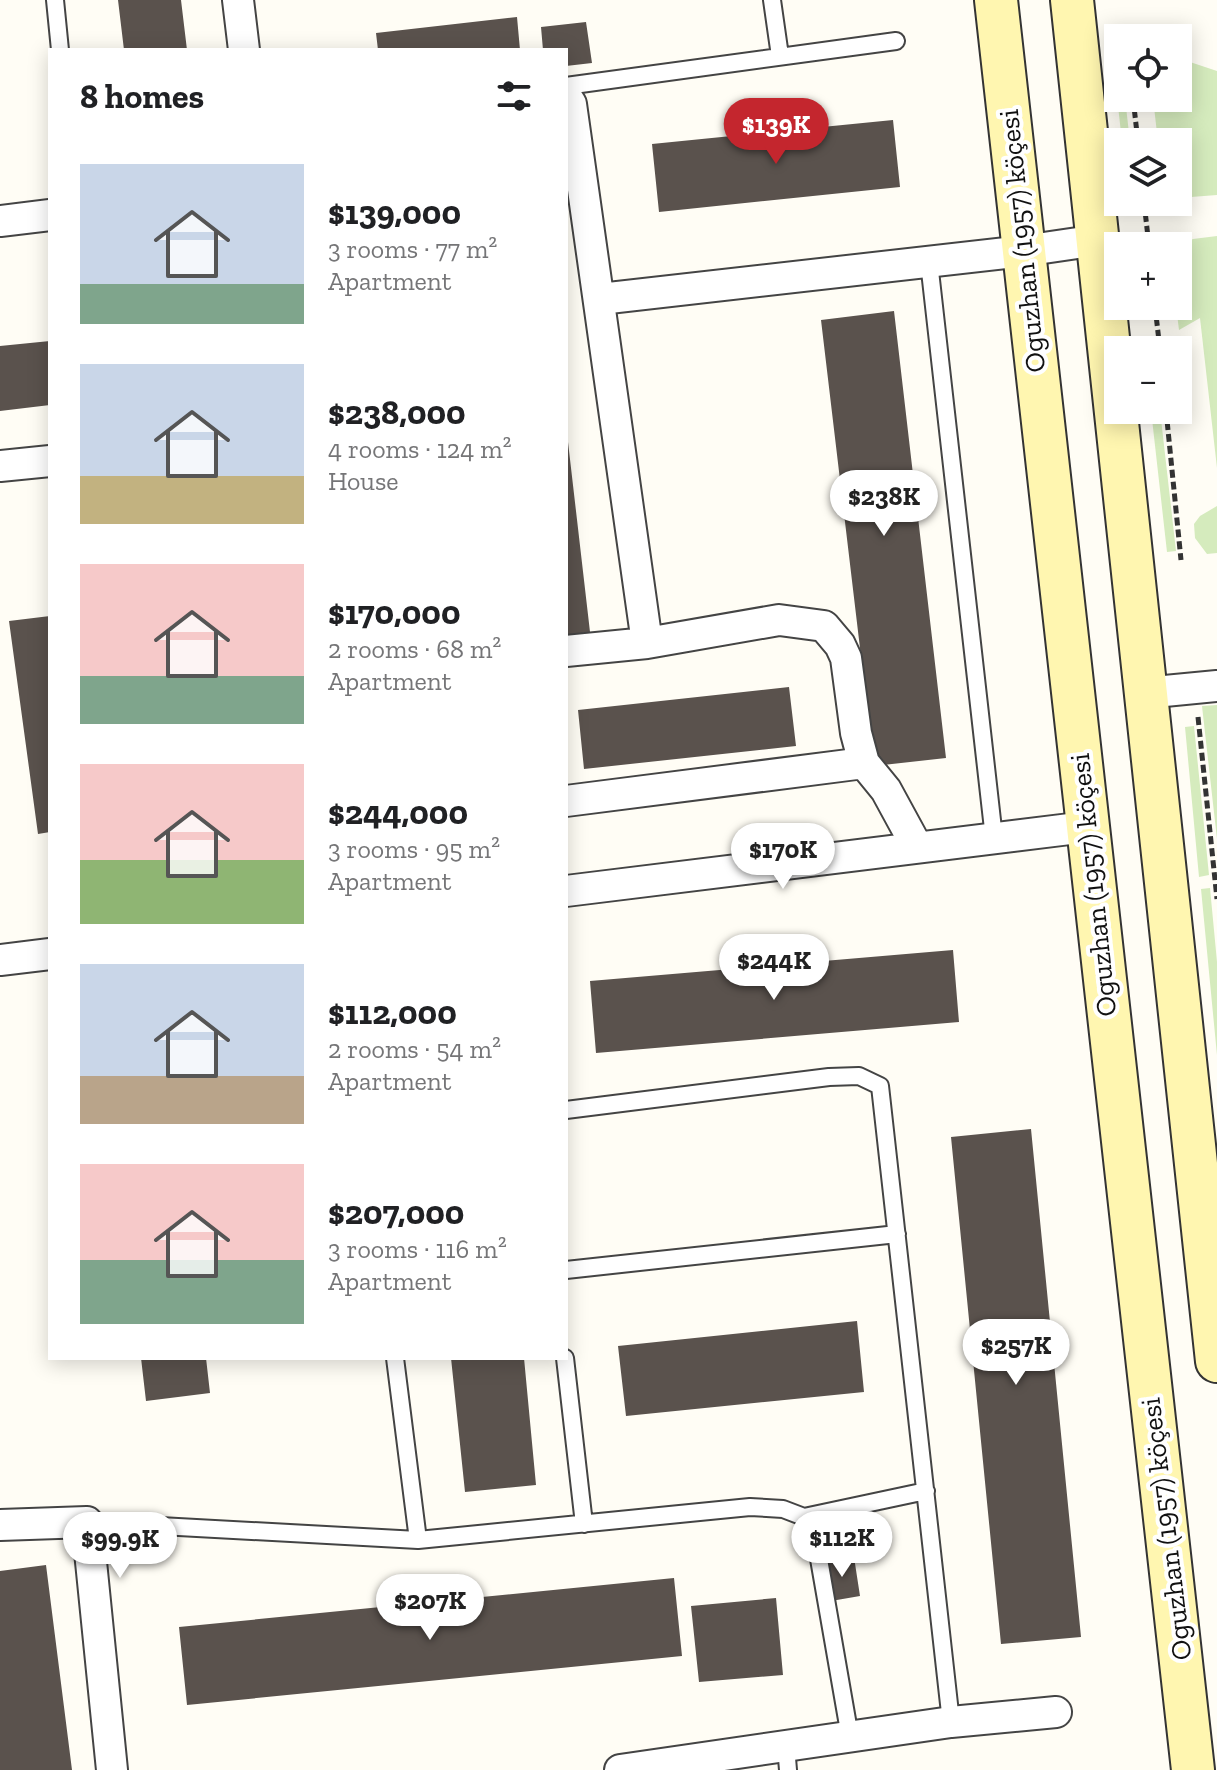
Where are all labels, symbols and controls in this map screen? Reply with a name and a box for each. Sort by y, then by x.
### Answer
map controls [1104,24,1192,424]
button: locate [1104,24,1192,112]
icon: filters [492,74,536,118]
text: 8 homes [80,76,204,117]
pin: $139K [720,98,832,166]
text: $139K [742,108,810,140]
street label: Oguzhan (1957) köçesi [992,108,1052,374]
button: layers [1104,128,1192,216]
text: $139,000 [328,192,461,233]
icon: home [144,196,240,292]
button: + [1104,232,1192,320]
text: 3 rooms · 77 m² [328,233,497,265]
text: Apartment [328,265,451,297]
button: − [1104,336,1192,424]
text: $238,000 [328,392,466,433]
icon: home [144,396,240,492]
text: 4 rooms · 124 m² [328,433,512,465]
text: House [328,465,399,497]
pin: $238K [828,470,940,538]
text: $238K [848,480,920,512]
text: $170,000 [328,592,460,633]
icon: home [144,596,240,692]
text: 2 rooms · 68 m² [328,633,501,665]
text: Apartment [328,665,451,697]
street label: Oguzhan (1957) köçesi [1063,752,1123,1018]
text: $244,000 [328,792,468,833]
icon: home [144,796,240,892]
pin: $170K [727,823,839,891]
text: 3 rooms · 95 m² [328,833,500,865]
text: $170K [749,833,817,865]
text: Apartment [328,865,451,897]
pin: $244K [718,934,830,1002]
text: $244K [737,944,811,976]
text: $112,000 [328,992,457,1033]
icon: home [144,996,240,1092]
text: 2 rooms · 54 m² [328,1033,501,1065]
text: Apartment [328,1065,451,1097]
text: $207,000 [328,1192,464,1233]
icon: home [144,1196,240,1292]
text: 3 rooms · 116 m² [328,1233,507,1265]
text: Apartment [328,1265,451,1297]
pin: $257K [960,1319,1072,1387]
text: $257K [981,1329,1051,1361]
street label: Oguzhan (1957) köçesi [1133,1396,1198,1662]
pin: $112K [786,1511,898,1579]
pin: $99.9K [55,1512,185,1580]
text: $112K [809,1521,875,1553]
text: $99.9K [81,1522,159,1554]
pin: $207K [374,1574,486,1642]
text: $207K [394,1584,466,1616]

